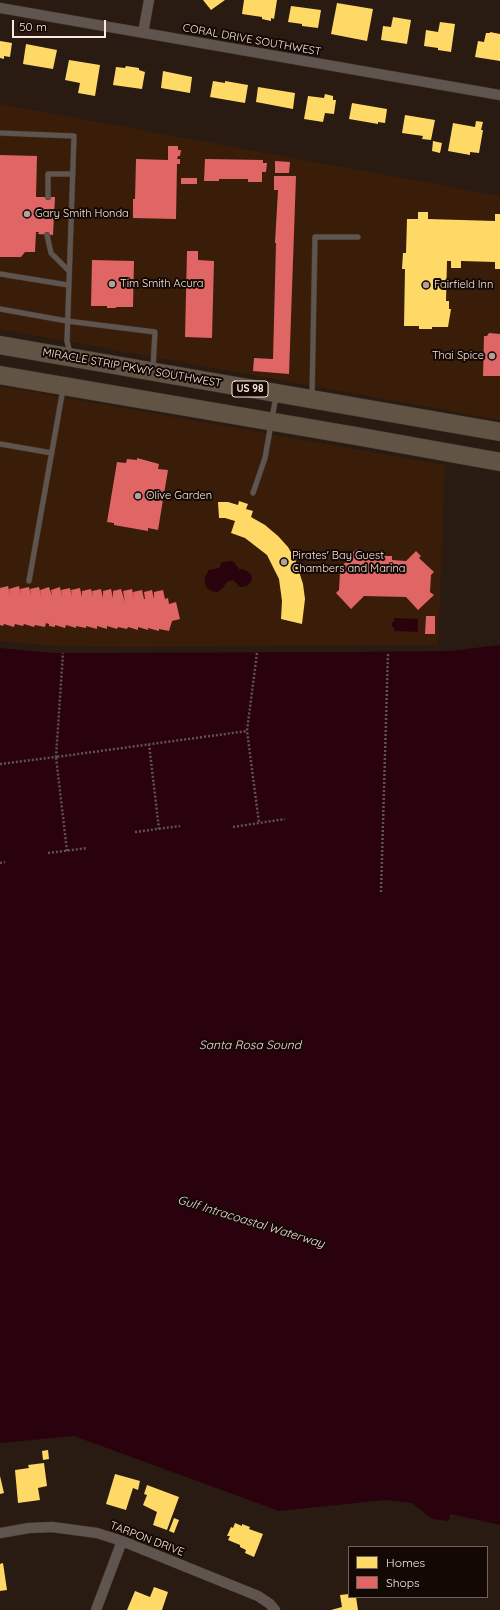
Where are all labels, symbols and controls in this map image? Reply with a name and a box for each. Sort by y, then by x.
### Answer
scale bar [14,12,108,38]
text: 50 m [19,19,47,34]
street label: CORAL DRIVE SOUTHWEST [182,21,322,59]
place label: Gary Smith Honda [35,207,129,221]
marker: Gary Smith Honda [22,209,32,219]
place label: Tim Smith Acura [120,277,203,291]
place label: Fairfield Inn [434,278,493,292]
marker: Tim Smith Acura [107,279,117,289]
marker: Fairfield Inn [421,280,431,290]
street label: MIRACLE STRIP PKWY SOUTHWEST [41,346,223,390]
place label: Thai Spice [432,349,484,363]
marker: Thai Spice [487,351,497,361]
road number: US 98 [232,381,268,397]
place label: Olive Garden [146,489,212,503]
marker: Olive Garden [133,491,143,501]
place label: Pirates' Bay Guest Chambers and Marina [292,549,405,575]
marker: Pirates' Bay Guest Chambers and Marina [279,557,289,567]
water label: Santa Rosa Sound [199,1038,301,1052]
water label: Gulf Intracoastal Waterway [176,1193,326,1251]
street label: TARPON DRIVE [108,1519,186,1559]
legend [348,1546,488,1598]
text: Homes [386,1555,425,1570]
text: Shops [386,1575,420,1590]

